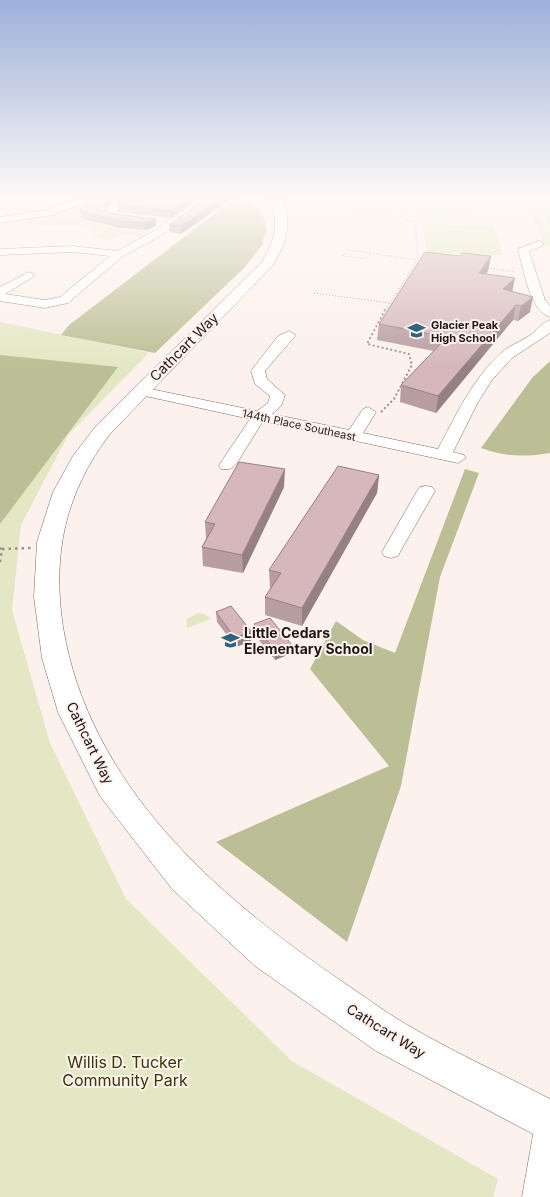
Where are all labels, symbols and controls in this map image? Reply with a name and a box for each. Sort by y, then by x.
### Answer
street label: Cathcart Way [146,309,221,384]
place label: Glacier Peak High School [431,318,499,345]
school or university icon: Glacier Peak High School [407,321,427,341]
street label: 144th Place Southeast [241,406,358,444]
place label: Little Cedars Elementary School [244,624,373,657]
school or university icon: Little Cedars Elementary School [220,631,240,651]
street label: Cathcart Way [63,699,118,787]
street label: Cathcart Way [344,1000,429,1062]
park label: Willis D. Tucker Community Park [62,1052,188,1090]

